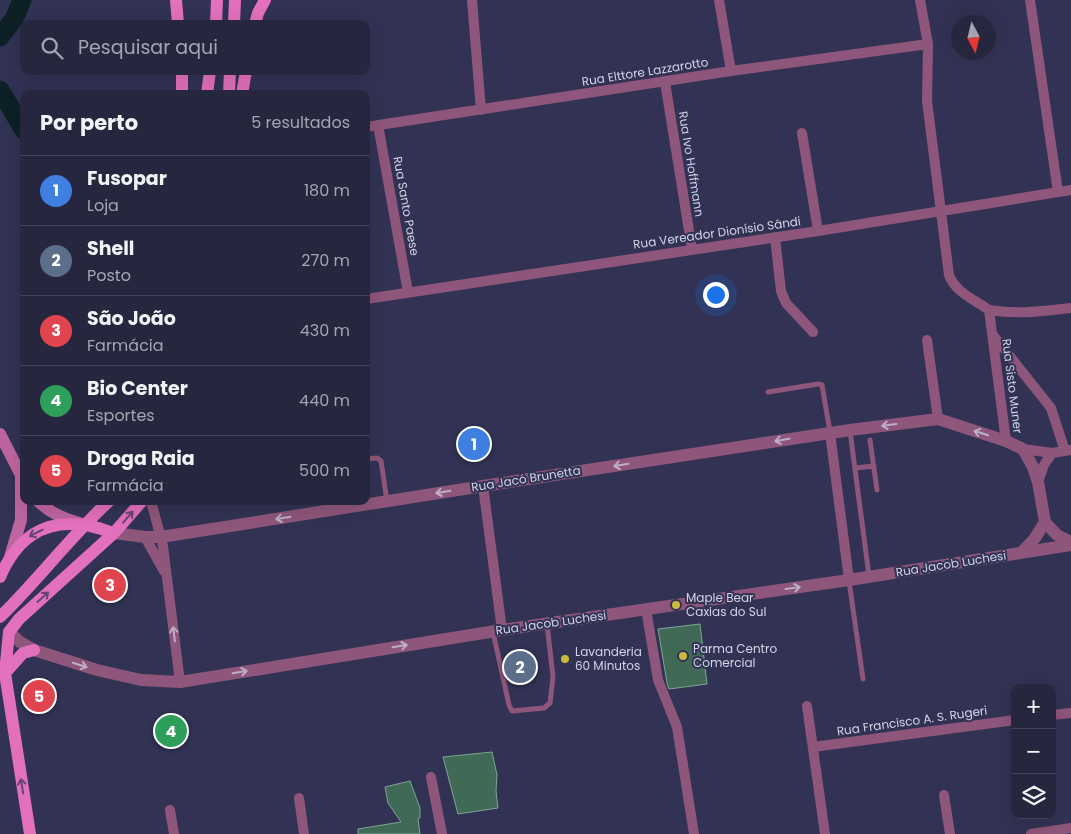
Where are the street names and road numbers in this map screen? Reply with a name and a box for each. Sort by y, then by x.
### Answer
street label: Rua Elttore Lazzarotto [580,53,710,90]
street label: Rua Ivo Hoffmann [675,110,708,218]
street label: Rua Santo Paese [389,155,424,257]
street label: Rua Vereador Dionísio Sândi [632,212,802,253]
street label: Rua Sisto Muner [998,338,1027,435]
street label: Rua Jacó Brunetta [470,461,582,496]
street label: Rua Jacob Luchesi [895,546,1007,581]
street label: Rua Jacob Luchesi [495,606,607,639]
street label: Rua Francisco A. S. Rugeri [836,702,988,739]

